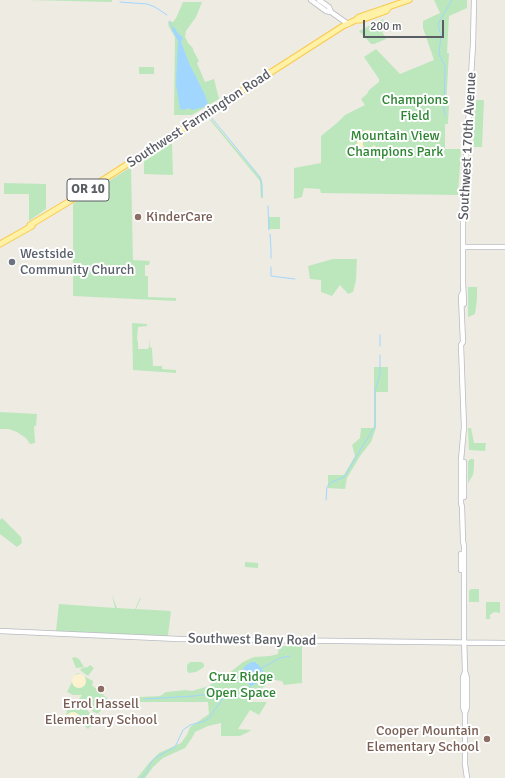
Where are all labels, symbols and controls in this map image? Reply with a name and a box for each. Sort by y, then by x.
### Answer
scale bar [365,12,446,38]
text: 200 m [370,19,402,34]
street label: Southwest Farmington Road [124,66,274,172]
street label: Southwest 170th Avenue [456,72,480,220]
park label: Champions Field [382,92,448,124]
park label: Mountain View Champions Park [347,128,443,160]
road number: OR 10 [67,179,109,201]
place label: KinderCare [146,209,213,225]
marker: KinderCare [133,212,143,222]
place label: Westside Community Church [20,246,134,278]
marker: Westside Community Church [7,257,17,267]
street label: Southwest Bany Road [188,630,316,650]
park label: Cruz Ridge Open Space [206,669,276,702]
marker: Errol Hassell Elementary School [96,684,106,694]
place label: Errol Hassell Elementary School [45,696,157,728]
place label: Cooper Mountain Elementary School [366,723,479,756]
marker: Cooper Mountain Elementary School [482,734,492,744]

